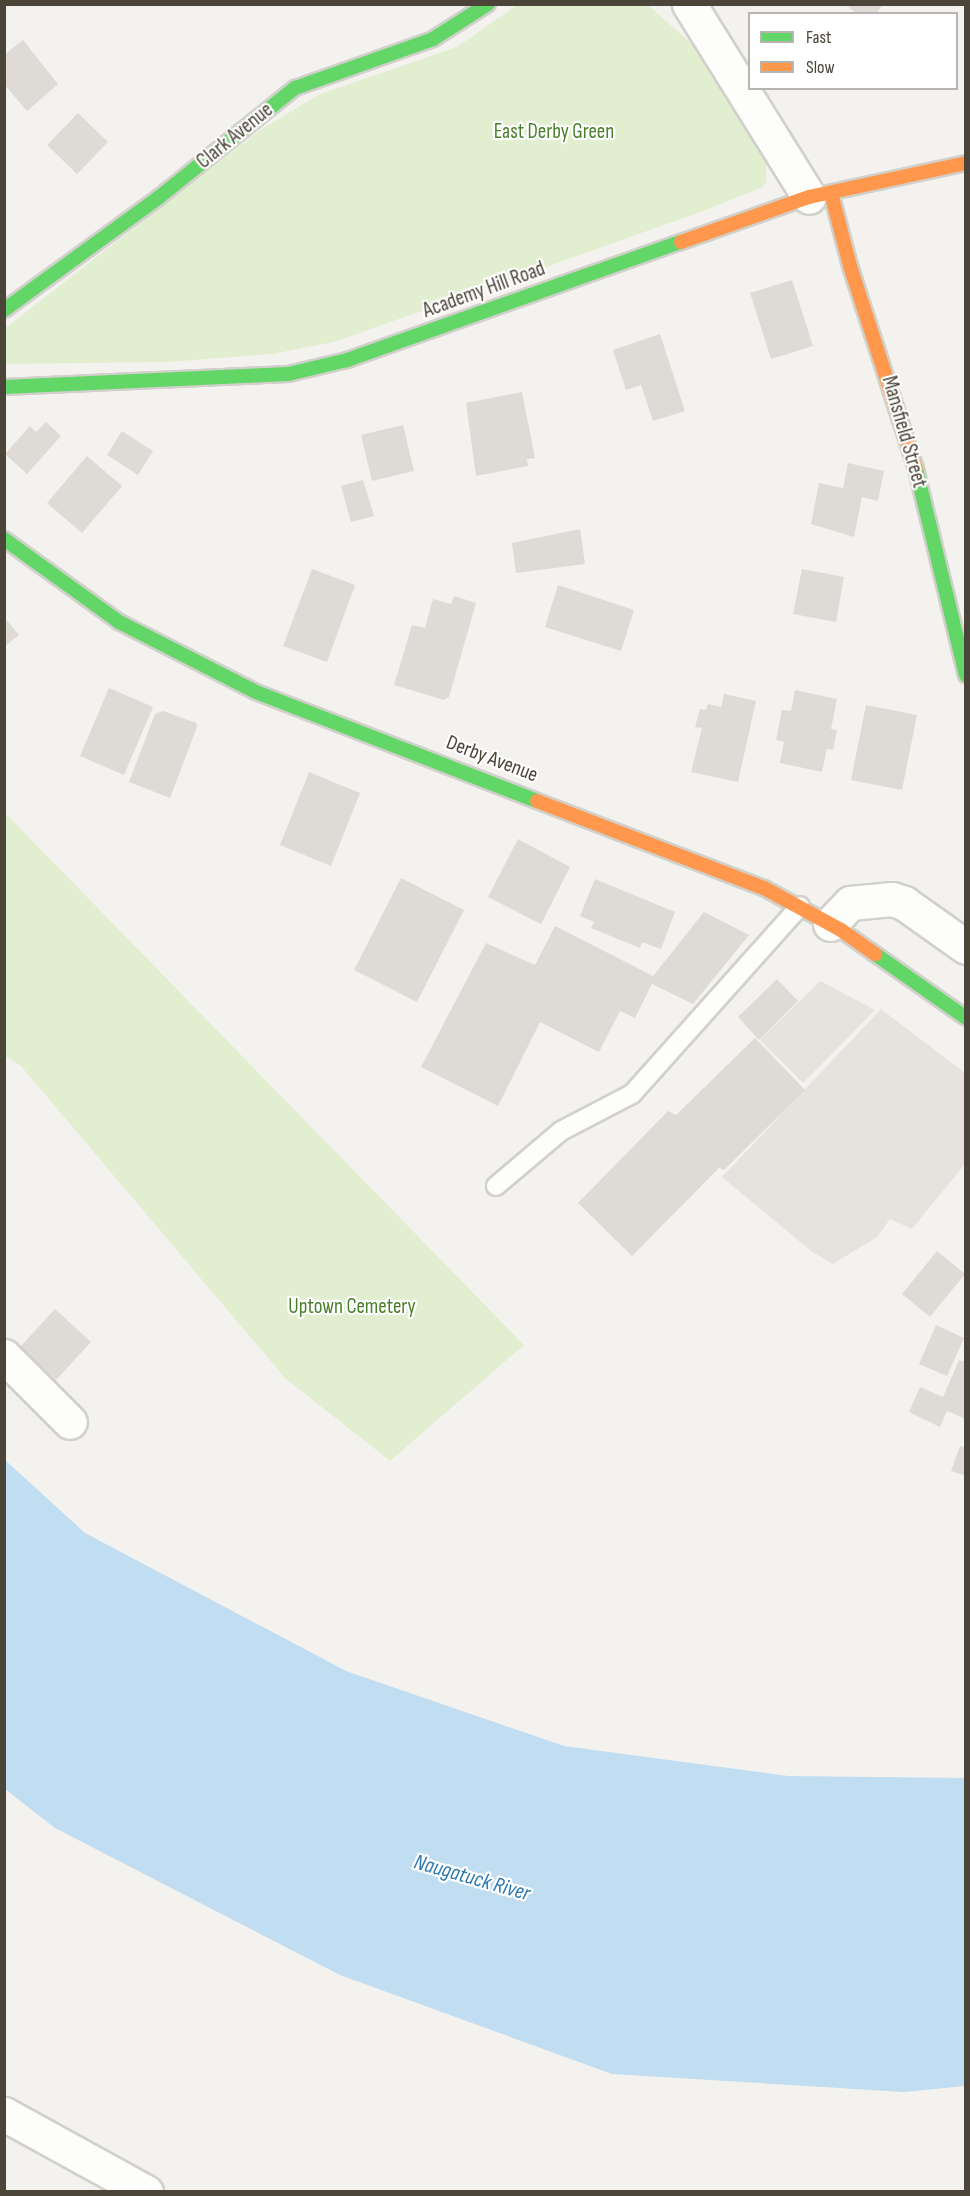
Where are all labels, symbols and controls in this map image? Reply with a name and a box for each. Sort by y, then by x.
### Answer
legend [748,12,958,90]
text: Fast [806,27,831,48]
text: Slow [806,57,835,78]
street label: Clark Avenue [192,98,278,174]
park label: East Derby Green [494,119,614,145]
street label: Academy Hill Road [419,256,549,324]
street label: Mansfield Street [876,373,932,491]
street label: Derby Avenue [443,730,541,788]
park label: Uptown Cemetery [288,1294,416,1320]
water label: Naugatuck River [411,1849,533,1907]

